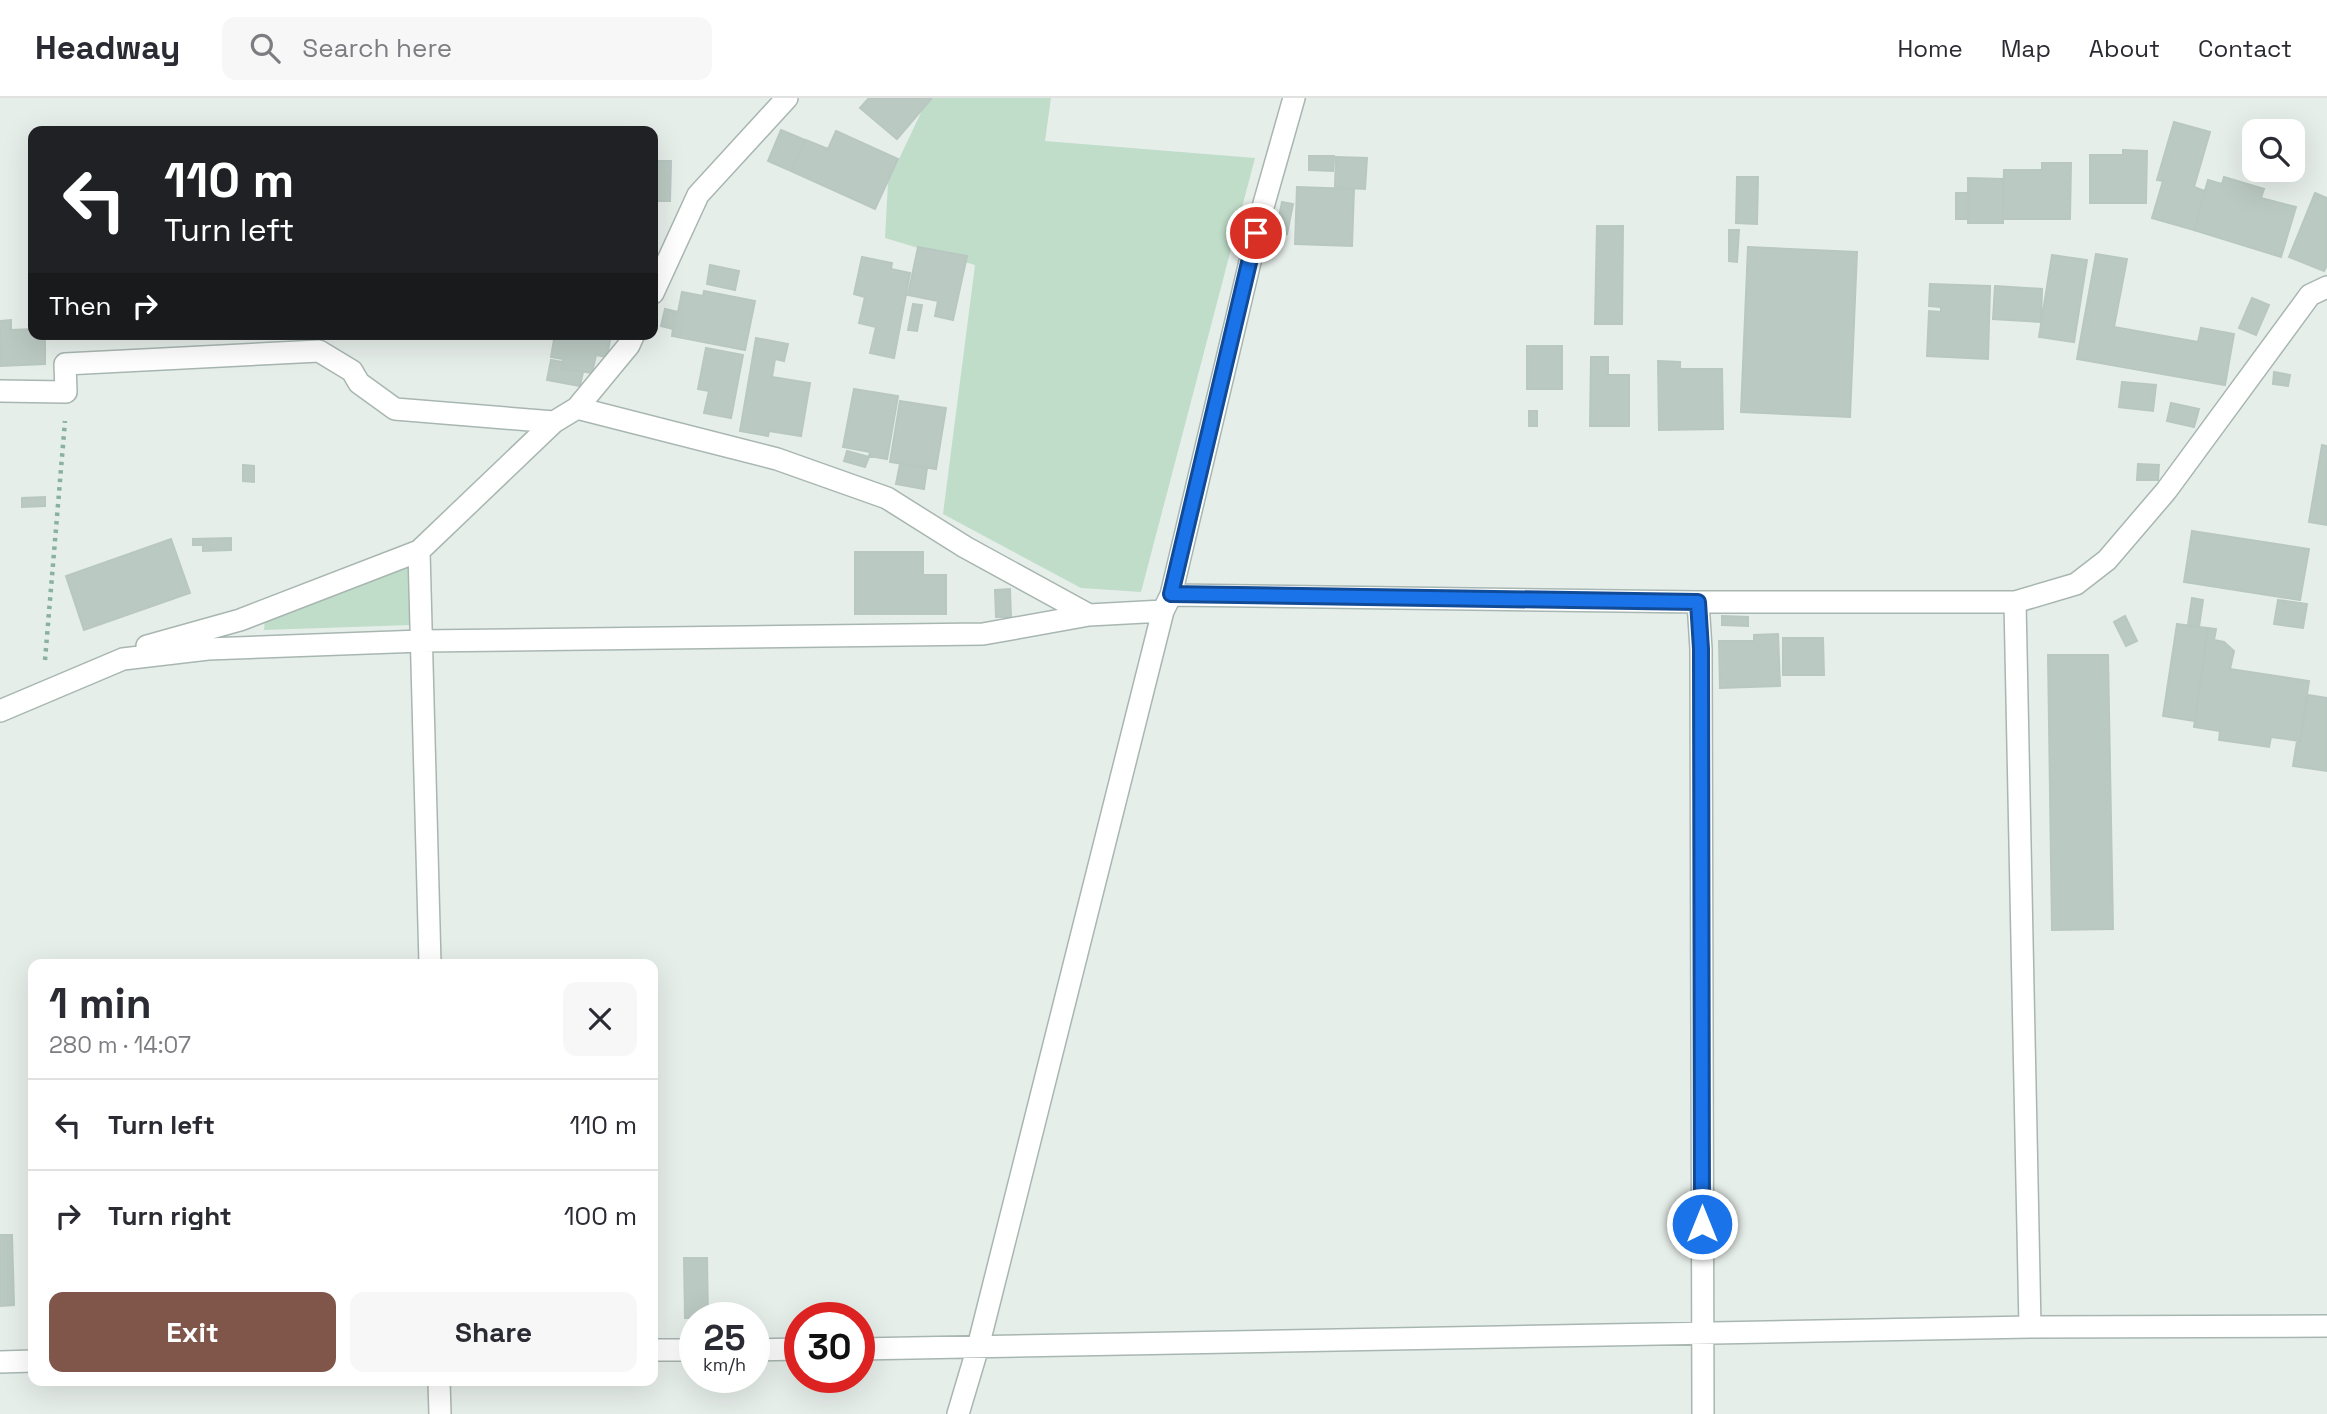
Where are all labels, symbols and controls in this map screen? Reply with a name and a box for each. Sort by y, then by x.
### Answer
search box [222,17,712,80]
text: Headway [35,27,180,69]
icon: search [246,29,284,67]
text: Search here [302,31,452,65]
text: Home [1897,33,1963,64]
text: Map [2001,33,2051,64]
text: About [2089,33,2160,64]
text: Contact [2198,33,2292,64]
map controls [2242,119,2305,182]
button: search [2242,119,2305,182]
text: 110 m [164,149,294,211]
icon: left [49,154,140,245]
pin [1226,203,1286,263]
text: Turn left [164,210,294,250]
icon: arrive [1237,214,1275,252]
icon: right [126,287,164,325]
text: Then [49,289,112,323]
text: 1 min [49,977,152,1030]
button: close [563,982,637,1056]
text: 280 m · 14:07 [49,1030,191,1060]
icon: left [49,1106,87,1144]
text: Turn left [108,1108,215,1142]
text: 110 m [570,1108,637,1142]
position arrow [1665,1187,1739,1261]
icon: right [49,1197,87,1235]
text: Turn right [108,1199,232,1233]
text: 100 m [564,1199,637,1233]
button: Exit [49,1292,336,1372]
button: Share [350,1292,637,1372]
speed limit sign: 30 [784,1302,875,1393]
text: 25 [704,1316,745,1360]
text: km/h [703,1353,746,1376]

